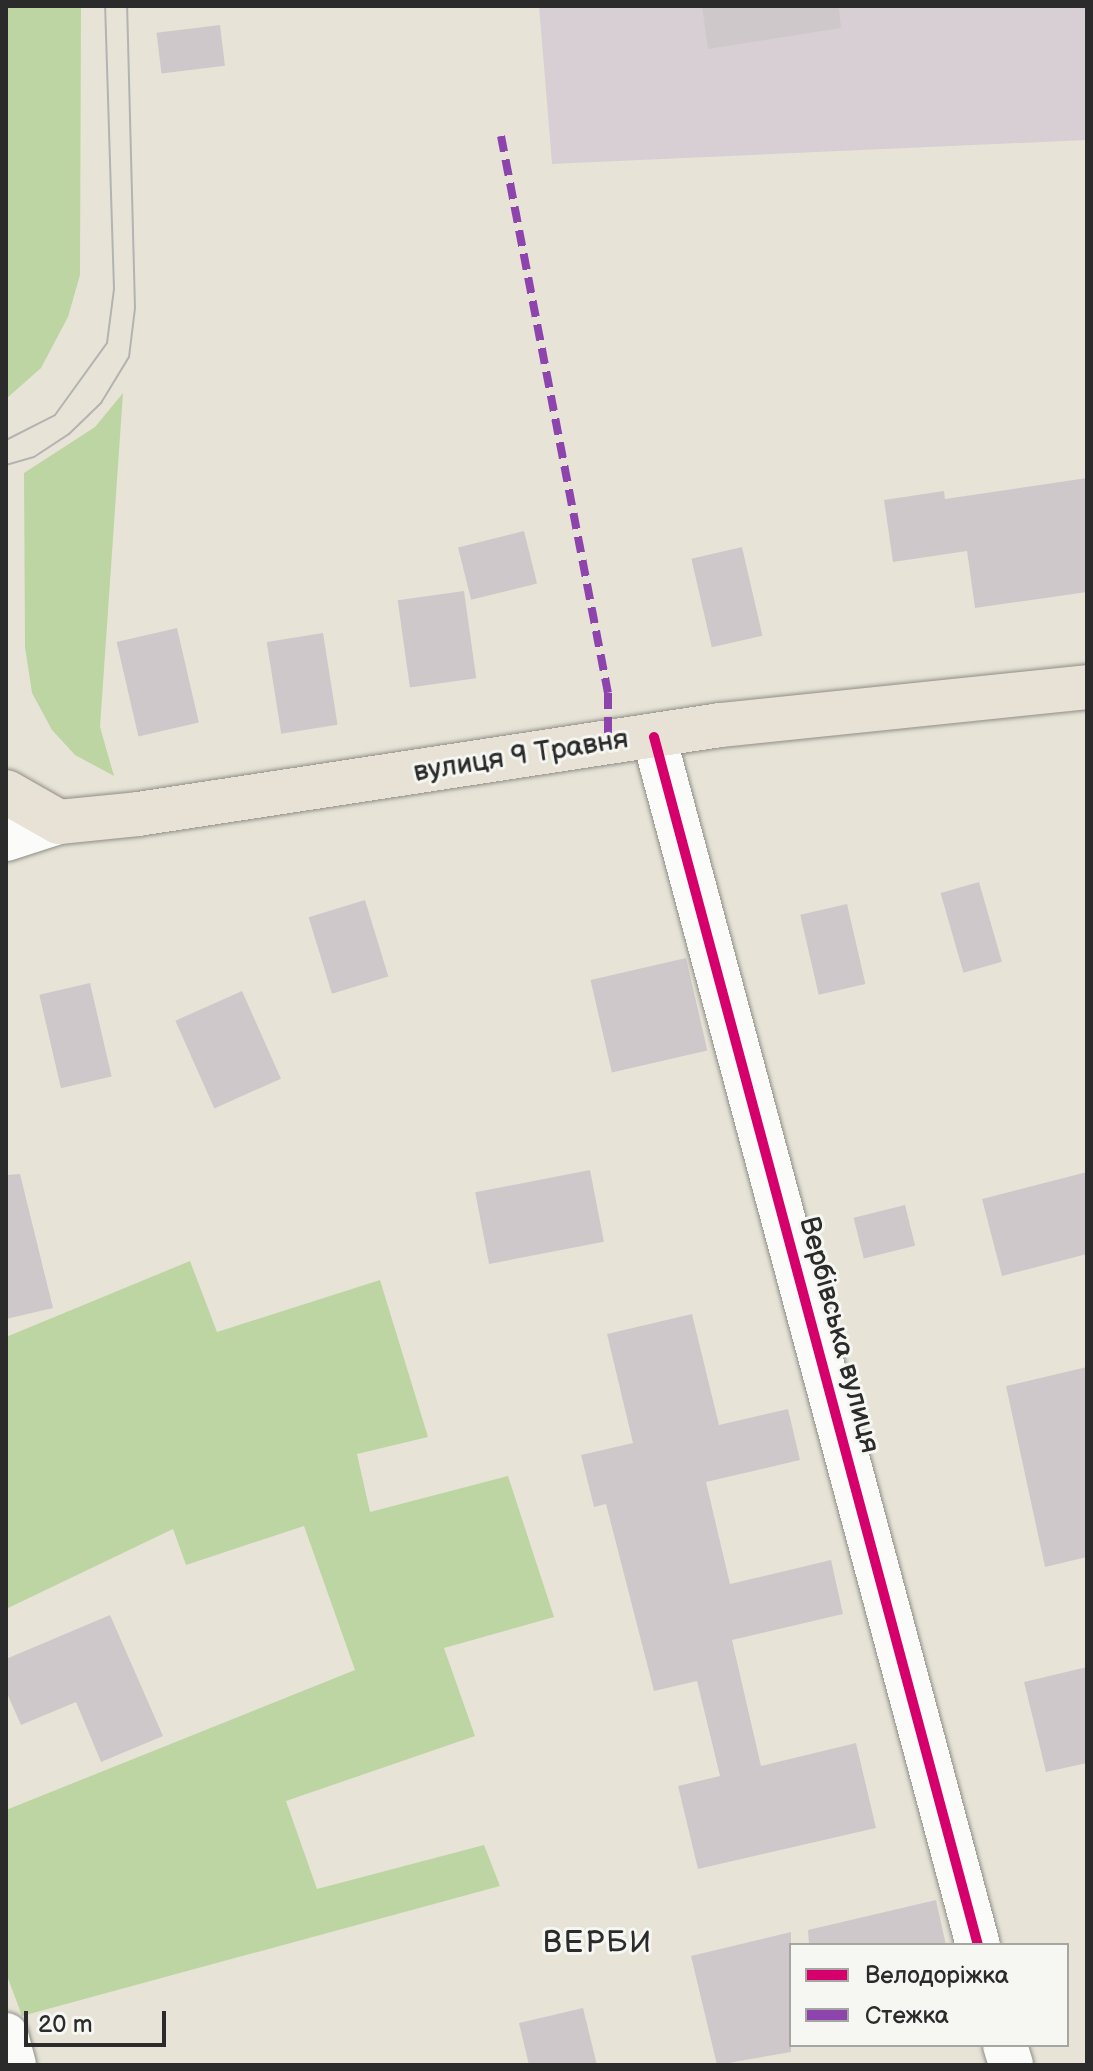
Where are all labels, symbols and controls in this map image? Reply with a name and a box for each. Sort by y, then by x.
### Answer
street label: вулиця 9 Травня [411,722,631,790]
street label: Вербівська вулиця [791,1213,887,1457]
district label: ВЕРБИ [543,1925,653,1961]
legend [789,1943,1069,2047]
text: Велодоріжка [865,1961,1009,1990]
scale bar [28,1995,170,2045]
text: Стежка [865,2001,949,2030]
text: 20 m [38,2010,93,2039]

